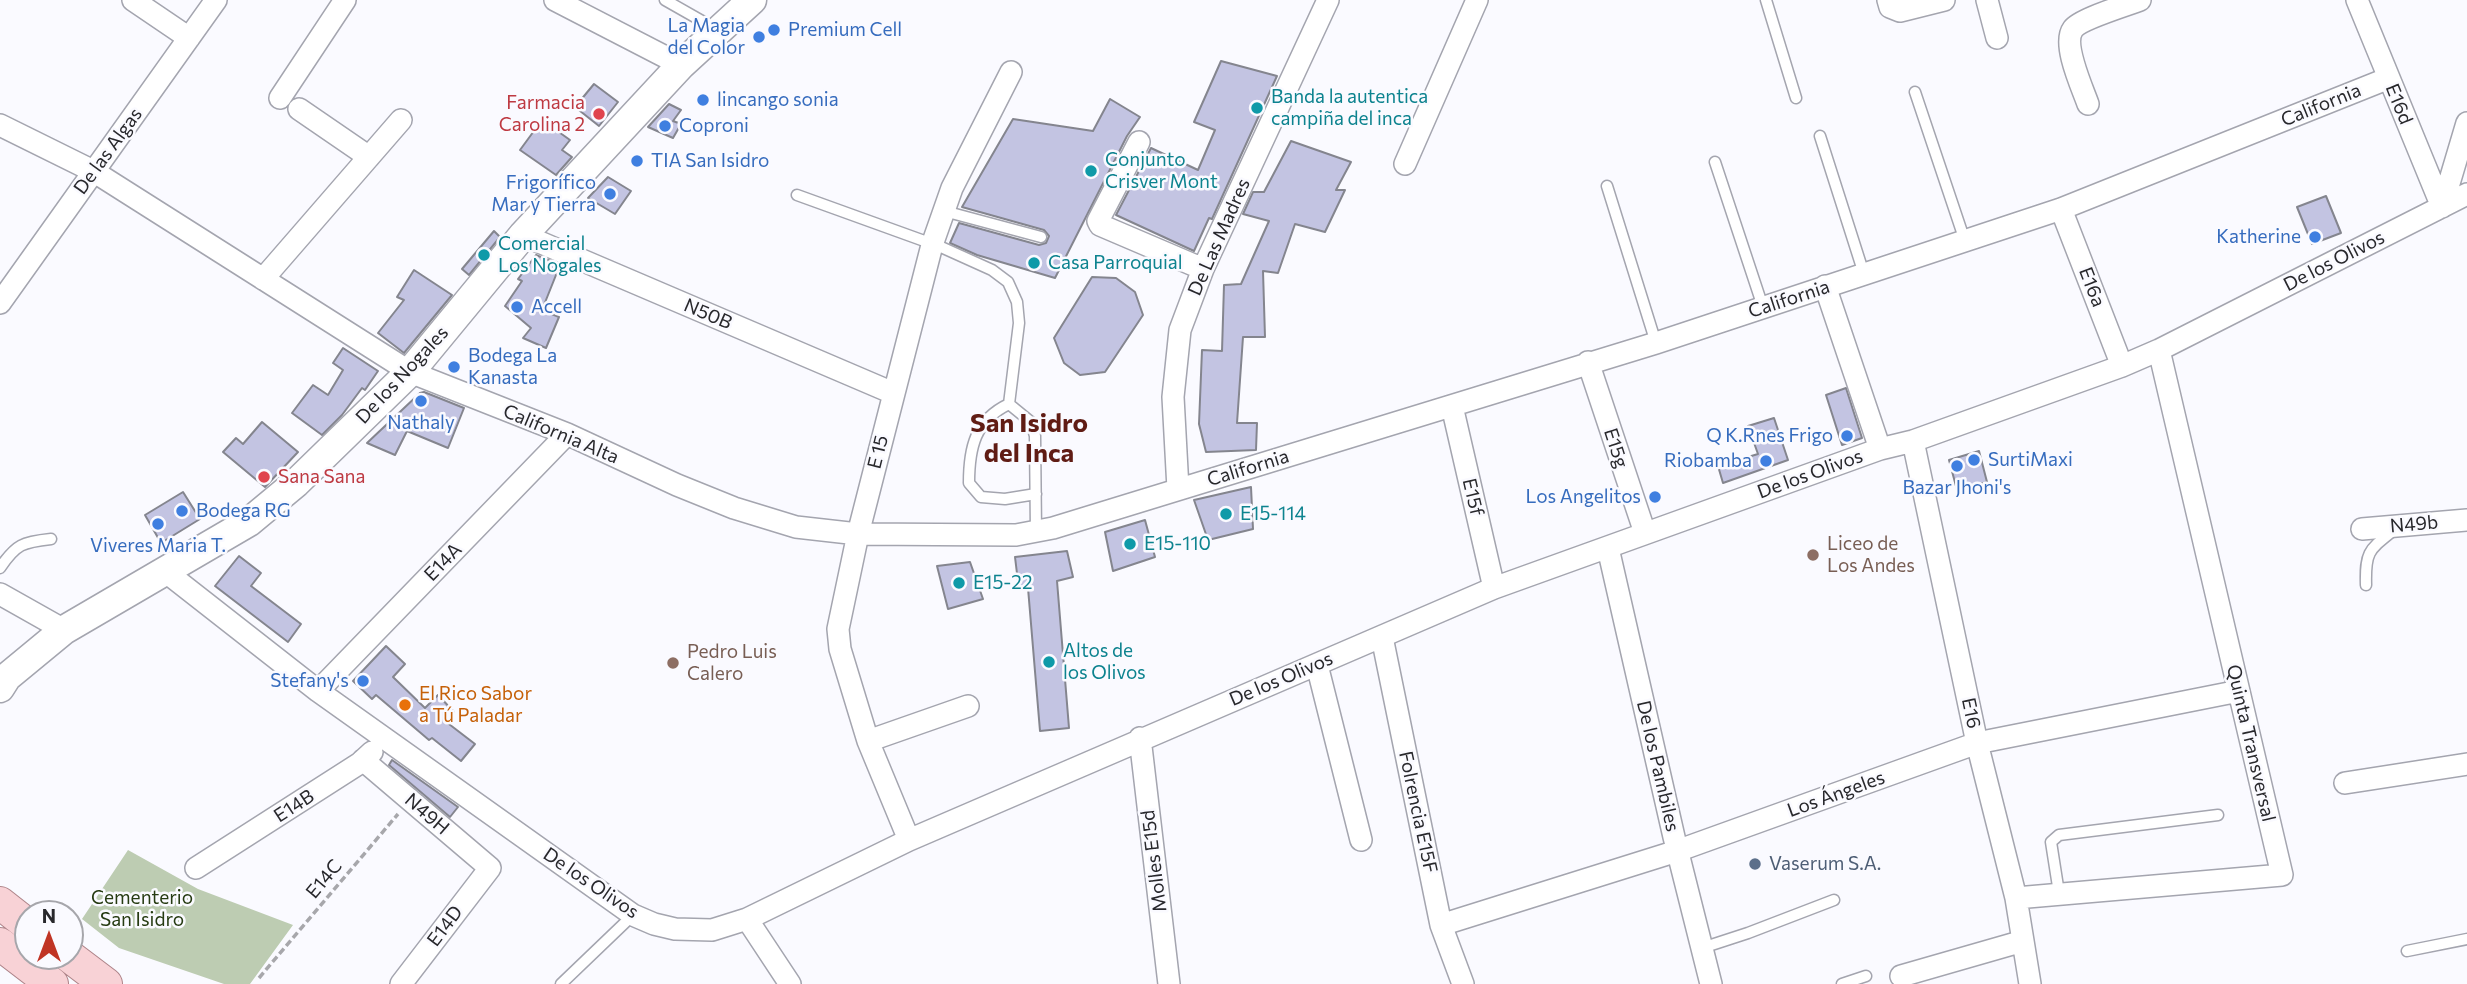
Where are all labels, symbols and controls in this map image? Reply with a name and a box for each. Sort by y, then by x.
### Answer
place label: La Magia del Color [667,15,745,59]
place label: Premium Cell [788,19,902,41]
marker: Premium Cell [766,22,782,38]
marker: La Magia del Color [751,29,767,45]
street label: California [2278,79,2364,131]
street label: E16d [2381,80,2417,128]
place label: Banda la autentica campiña del inca [1271,86,1428,130]
place label: lincango sonia [717,89,839,111]
place label: Farmacia Carolina 2 [499,92,585,136]
marker: lincango sonia [695,92,711,108]
marker: Banda la autentica campiña del inca [1249,100,1265,116]
street label: De las Algas [69,103,147,199]
marker: Farmacia Carolina 2 [591,106,607,122]
place label: Coproni [679,115,749,137]
marker: Coproni [657,118,673,134]
place label: Conjunto Crisver Mont [1105,149,1218,193]
place label: TIA San Isidro [651,150,769,172]
marker: TIA San Isidro [629,153,645,169]
marker: Conjunto Crisver Mont [1083,163,1099,179]
place label: Frigorífico Mar y Tierra [491,172,596,216]
street label: De Las Madres [1183,175,1255,299]
marker: Frigorífico Mar y Tierra [602,186,618,202]
place label: Katherine [2216,226,2301,248]
street label: De los Olivos [2280,226,2388,296]
marker: Katherine [2307,229,2323,245]
place label: Comercial Los Nogales [498,233,602,277]
marker: Comercial Los Nogales [476,247,492,263]
place label: Casa Parroquial [1048,252,1183,274]
marker: Casa Parroquial [1026,255,1042,271]
street label: E16a [2074,264,2110,310]
street label: California [1745,275,1833,323]
street label: N50B [681,294,735,334]
place label: Accell [531,296,582,318]
marker: Accell [509,299,525,315]
street label: De los Nogales [351,321,453,429]
place label: Bodega La Kanasta [468,345,557,389]
marker: Bodega La Kanasta [446,359,462,375]
marker: Nathaly [413,393,429,409]
street label: California Alta [500,399,622,469]
district label: San Isidro del Inca [970,407,1088,468]
place label: Nathaly [387,412,455,434]
street label: E15g [1599,425,1633,471]
place label: Q K.Rnes Frigo [1706,425,1833,447]
marker: Q K.Rnes Frigo [1839,428,1855,444]
street label: E 15 [863,433,893,471]
street label: De los Olivos [1754,444,1866,504]
street label: California [1204,445,1292,491]
place label: SurtiMaxi [1988,449,2073,471]
place label: Riobamba [1664,450,1752,472]
marker: SurtiMaxi [1966,452,1982,468]
marker: Riobamba [1758,453,1774,469]
marker: Bazar Jhoni's [1949,458,1965,474]
place label: Sana Sana [278,466,365,488]
marker: Sana Sana [256,469,272,485]
street label: E15f [1458,476,1488,518]
place label: Bazar Jhoni's [1903,477,2011,499]
place label: Los Angelitos [1525,486,1641,508]
marker: Los Angelitos [1647,489,1663,505]
place label: Bodega RG [196,500,291,522]
marker: Bodega RG [174,503,190,519]
place label: E15-114 [1240,503,1306,525]
marker: E15-114 [1218,506,1234,522]
street label: N49b [2389,511,2439,537]
marker: Viveres Maria T. [150,516,166,532]
place label: E15-110 [1144,533,1211,555]
place label: Liceo de Los Andes [1827,533,1915,577]
place label: Viveres Maria T. [90,535,226,557]
marker: E15-110 [1122,536,1138,552]
street label: E14A [420,538,466,586]
marker: Liceo de Los Andes [1805,547,1821,563]
place label: E15-22 [973,572,1032,594]
marker: E15-22 [951,575,967,591]
place label: Altos de los Olivos [1063,640,1146,684]
place label: Pedro Luis Calero [687,641,777,685]
street label: De los Olivos [1226,647,1336,711]
marker: Altos de los Olivos [1041,654,1057,670]
marker: Pedro Luis Calero [665,655,681,671]
street label: Quinta Transversal [2222,662,2280,824]
place label: Stefany's [270,670,349,692]
marker: Stefany's [355,673,371,689]
place label: El Rico Sabor a Tú Paladar [419,683,532,727]
street label: E16 [1957,696,1985,730]
marker: El Rico Sabor a Tú Paladar [397,697,413,713]
street label: De los Pambiles [1632,698,1684,834]
street label: Folrencia E15F [1394,749,1442,875]
street label: Los Ángeles [1784,766,1888,822]
street label: E14B [270,785,318,827]
street label: N49H [400,789,454,839]
street label: Molles E15d [1136,809,1172,913]
street label: De los Olivos [539,843,643,923]
place label: Vaserum S.A. [1769,853,1881,875]
street label: E14C [301,855,347,903]
marker: Vaserum S.A. [1747,856,1763,872]
park label: Cementerio San Isidro [91,887,193,931]
north arrow [14,900,84,970]
street label: E14D [422,901,468,951]
text: N [42,904,56,927]

